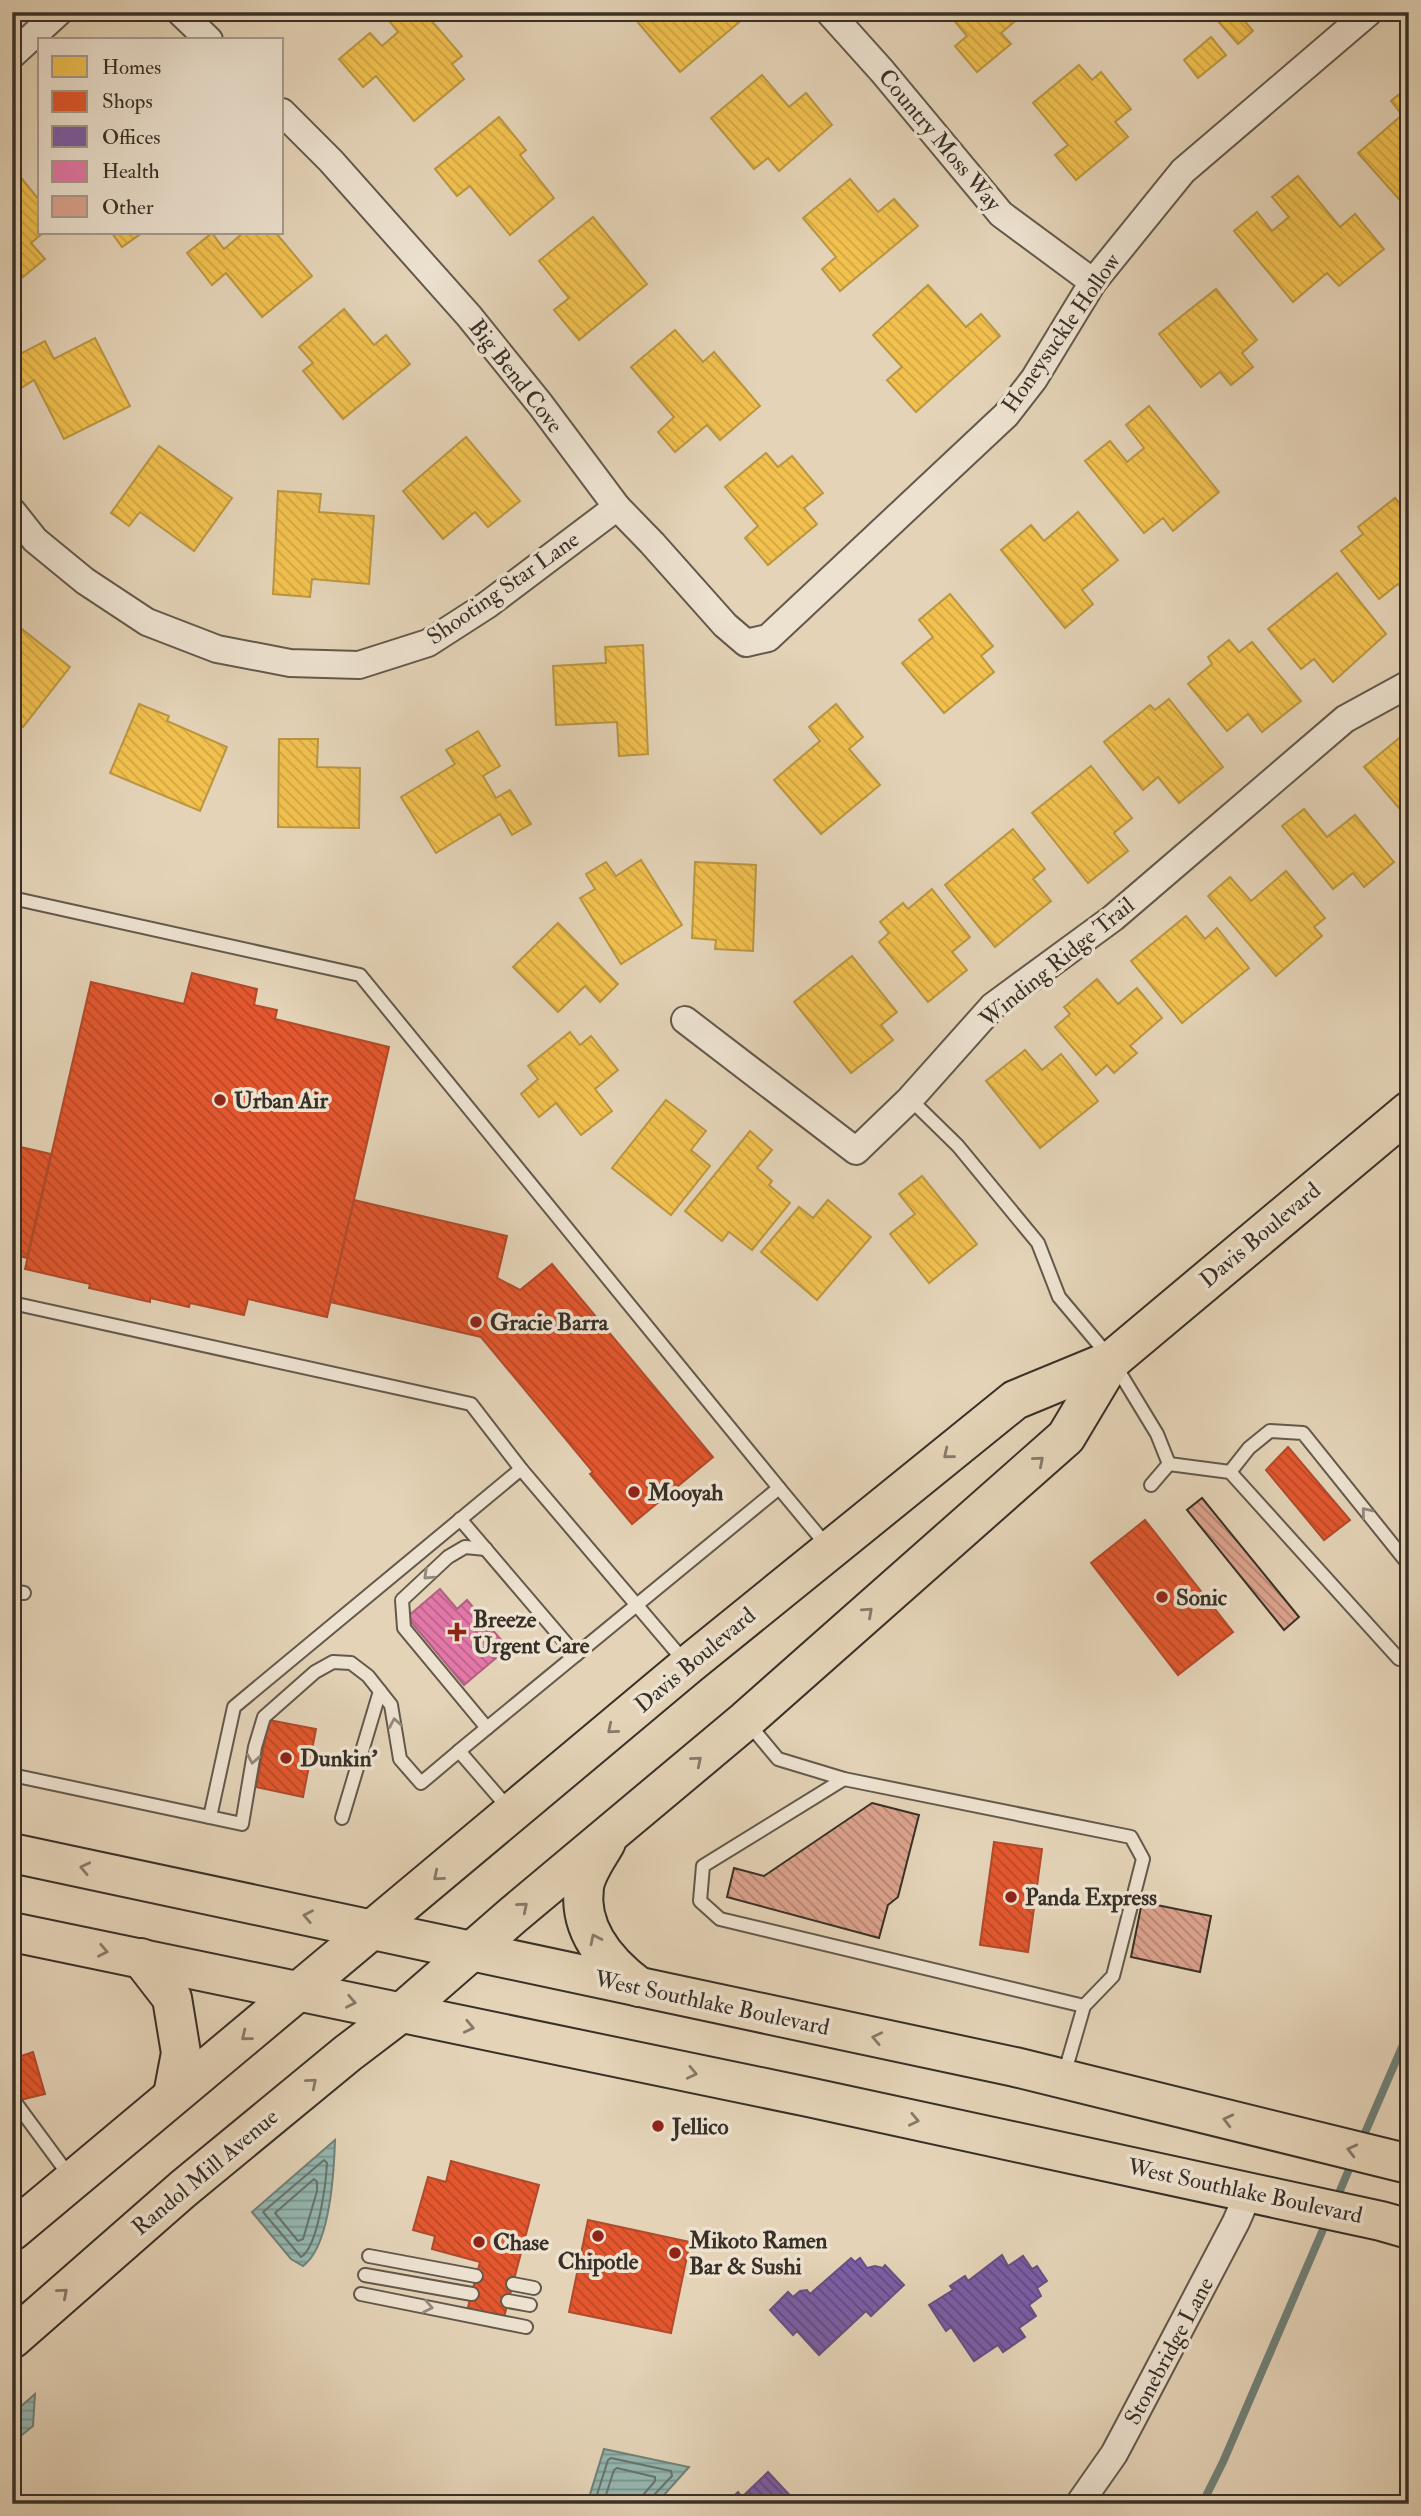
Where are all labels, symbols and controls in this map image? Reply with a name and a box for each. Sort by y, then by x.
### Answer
legend [38,38,284,234]
text: Homes [102,54,161,81]
street label: Country Moss Way [872,63,1008,218]
text: Shops [102,88,153,115]
text: Offices [102,124,160,151]
text: Health [102,158,159,185]
text: Other [102,194,154,221]
street label: Honeysuckle Hollow [995,247,1127,418]
street label: Big Bend Cove [462,313,570,439]
street label: Shooting Star Lane [421,524,585,651]
street label: Winding Ridge Trail [973,891,1140,1034]
place label: Urban Air [234,1086,328,1115]
marker: Urban Air [212,1092,228,1108]
street label: Davis Boulevard [1194,1176,1326,1294]
place label: Gracie Barra [490,1308,610,1337]
marker: Gracie Barra [468,1314,484,1330]
one-way arrow [943,1446,956,1458]
one-way arrow [1031,1457,1044,1469]
place label: Mooyah [647,1478,723,1508]
marker: Mooyah [626,1484,642,1500]
one-way arrow [1362,1507,1374,1520]
one-way arrow [423,1567,436,1580]
place label: Sonic [1176,1583,1228,1612]
marker: Sonic [1154,1589,1170,1605]
street label: Davis Boulevard [629,1601,761,1719]
place label: Breeze Urgent Care [473,1605,590,1661]
one-way arrow [860,1607,873,1620]
marker: Breeze Urgent Care [447,1622,467,1642]
one-way arrow [388,1717,403,1729]
one-way arrow [608,1721,620,1734]
place label: Dunkin' [300,1744,377,1773]
marker: Dunkin' [278,1750,294,1766]
one-way arrow [246,1753,261,1765]
one-way arrow [689,1757,702,1769]
one-way arrow [79,1862,91,1877]
one-way arrow [433,1868,446,1880]
place label: Panda Express [1025,1883,1157,1913]
marker: Panda Express [1003,1889,1019,1905]
one-way arrow [514,1903,527,1915]
one-way arrow [302,1909,314,1924]
one-way arrow [590,1934,604,1946]
one-way arrow [97,1942,109,1957]
street label: West Southlake Boulevard [591,1964,832,2042]
one-way arrow [345,1994,357,2009]
one-way arrow [463,2018,475,2033]
one-way arrow [241,2028,254,2040]
one-way arrow [871,2031,883,2046]
one-way arrow [686,2065,698,2080]
one-way arrow [303,2079,316,2091]
street label: Randol Mill Avenue [126,2102,284,2242]
place label: Jellico [671,2112,729,2142]
one-way arrow [908,2112,920,2127]
one-way arrow [1222,2114,1234,2128]
marker: Jellico [650,2118,666,2134]
one-way arrow [1346,2144,1358,2158]
street label: West Southlake Boulevard [1124,2152,1365,2230]
place label: Mikoto Ramen Bar & Sushi [688,2226,828,2281]
place label: Chase [493,2228,549,2257]
marker: Chipotle [590,2228,606,2244]
marker: Chase [471,2234,487,2250]
marker: Mikoto Ramen Bar & Sushi [667,2245,683,2261]
place label: Chipotle [558,2247,639,2277]
street label: Stonebridge Lane [1118,2272,1220,2430]
one-way arrow [54,2289,67,2301]
one-way arrow [422,2299,434,2314]

